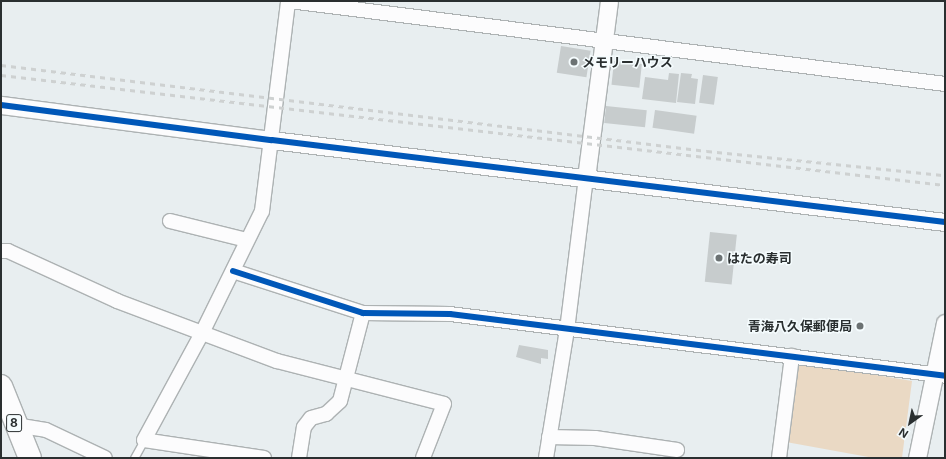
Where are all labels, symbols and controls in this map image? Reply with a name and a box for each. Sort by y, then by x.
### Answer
place label: メモリーハウス [582,54,673,70]
marker: メモリーハウス [569,57,579,67]
place label: はたの寿司 [727,250,792,266]
marker: はたの寿司 [714,253,724,263]
place label: 青海八久保郵便局 [748,318,852,334]
marker: 青海八久保郵便局 [855,321,865,331]
north arrow [890,403,930,443]
road number: 8 [6,413,22,433]
text: N [896,425,911,441]

